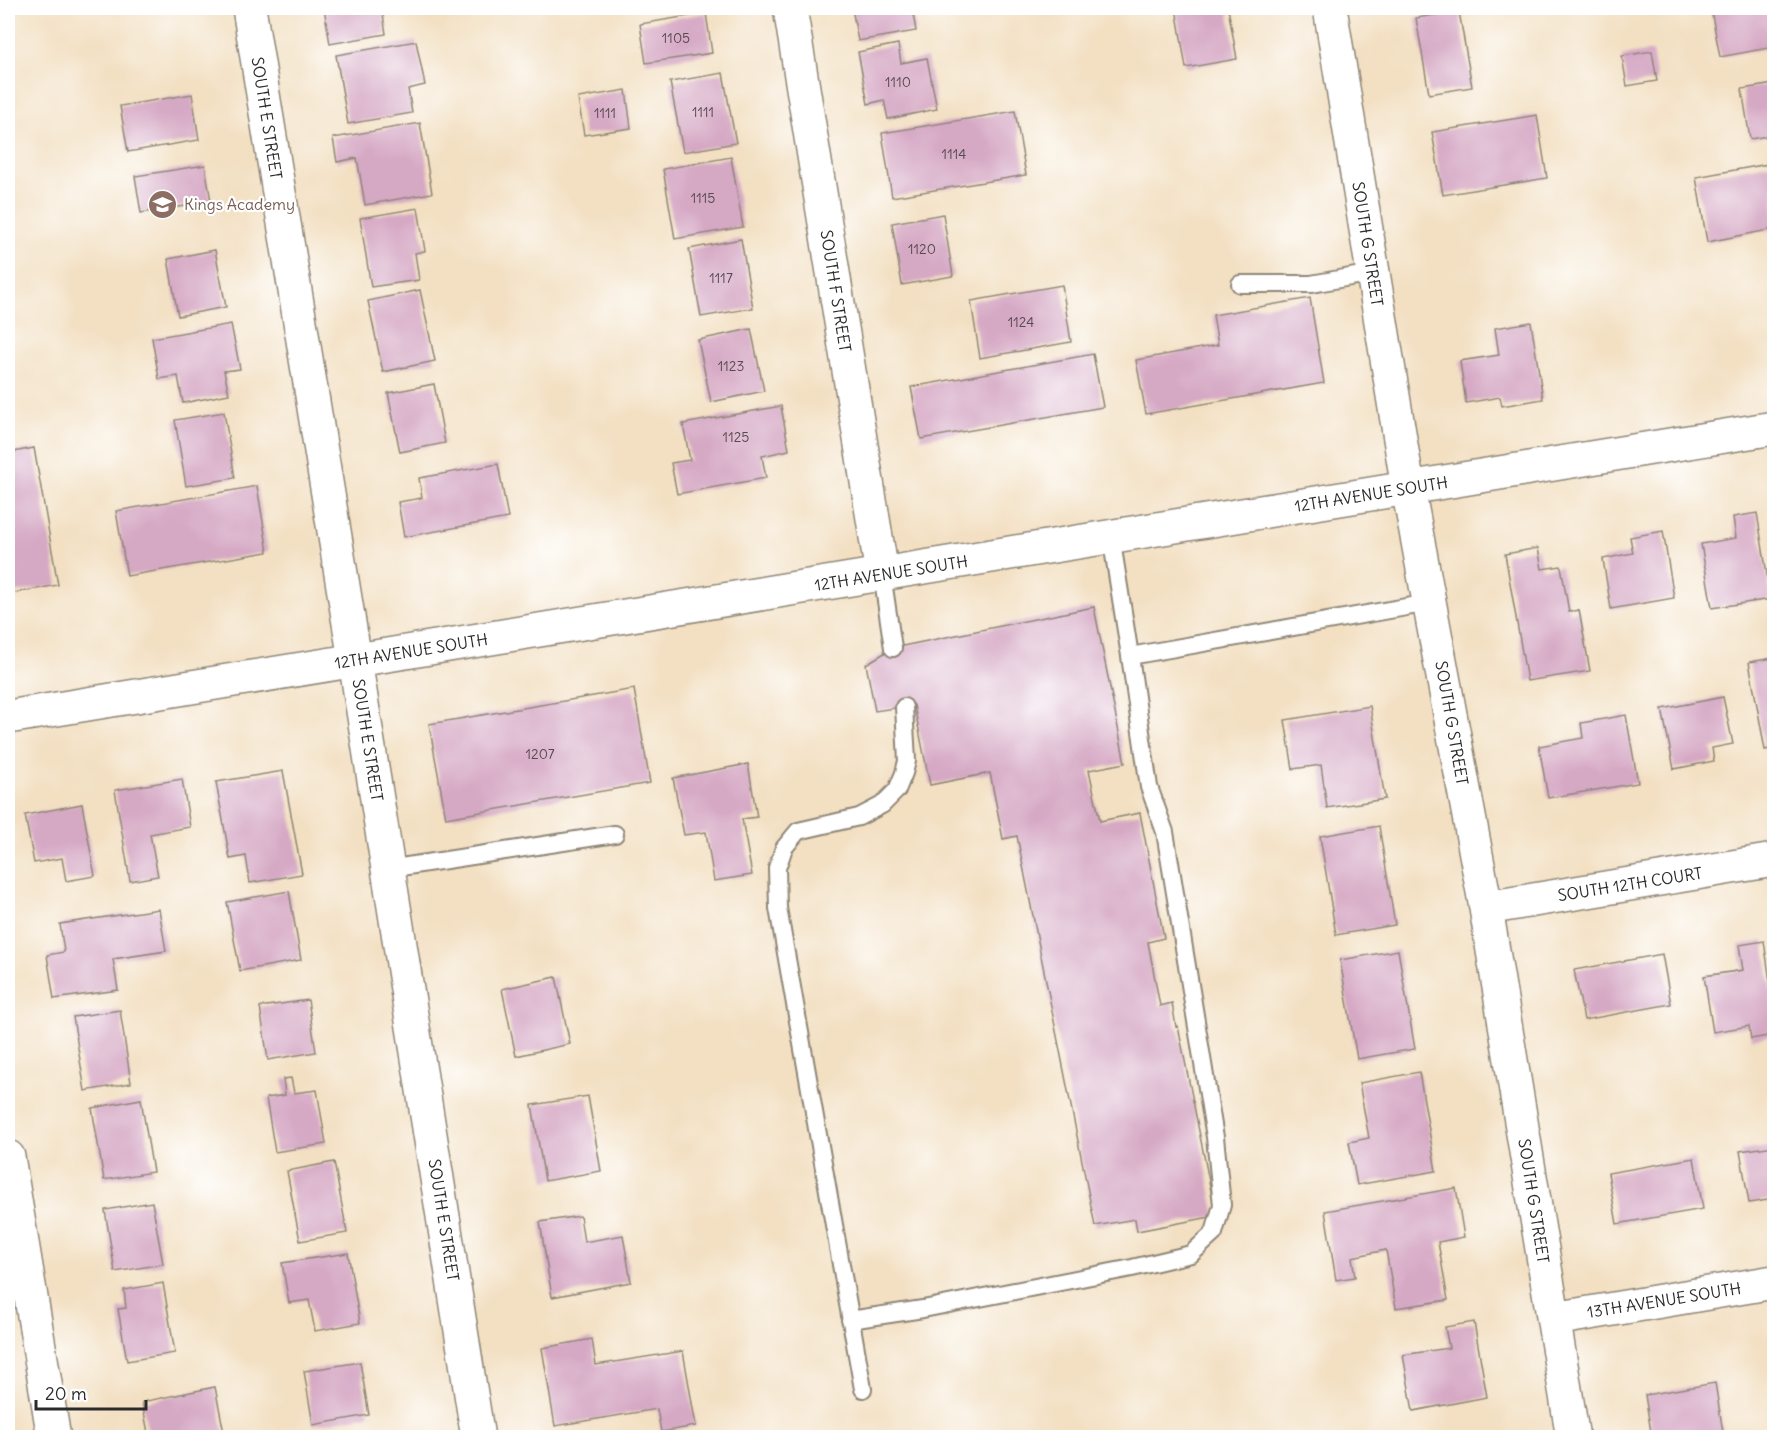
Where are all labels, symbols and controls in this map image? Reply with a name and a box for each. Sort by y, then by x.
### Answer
house number: 1105 [662,29,690,47]
street label: SOUTH E STREET [247,55,287,181]
house number: 1110 [885,73,911,91]
house number: 1111 [692,103,714,121]
house number: 1111 [594,104,616,122]
house number: 1114 [942,145,966,163]
street label: SOUTH G STREET [1348,180,1388,308]
school or university icon: Kings Academy [147,188,179,220]
house number: 1115 [691,189,715,207]
place label: Kings Academy [184,194,295,214]
street label: SOUTH F STREET [816,229,856,353]
house number: 1120 [908,240,936,258]
house number: 1117 [709,269,733,287]
house number: 1124 [1008,313,1034,331]
house number: 1123 [718,357,744,375]
house number: 1125 [723,428,749,446]
street label: 12TH AVENUE SOUTH [1293,472,1449,516]
street label: 12TH AVENUE SOUTH [813,551,969,595]
street label: 12TH AVENUE SOUTH [333,629,489,673]
street label: SOUTH G STREET [1431,659,1473,787]
street label: SOUTH E STREET [348,677,388,803]
house number: 1207 [525,745,555,763]
street label: SOUTH 12TH COURT [1556,863,1704,905]
street label: SOUTH G STREET [1514,1137,1554,1265]
street label: SOUTH E STREET [424,1157,464,1283]
street label: 13TH AVENUE SOUTH [1586,1278,1742,1322]
scale bar [36,1373,146,1411]
text: 20 m [45,1382,87,1405]

